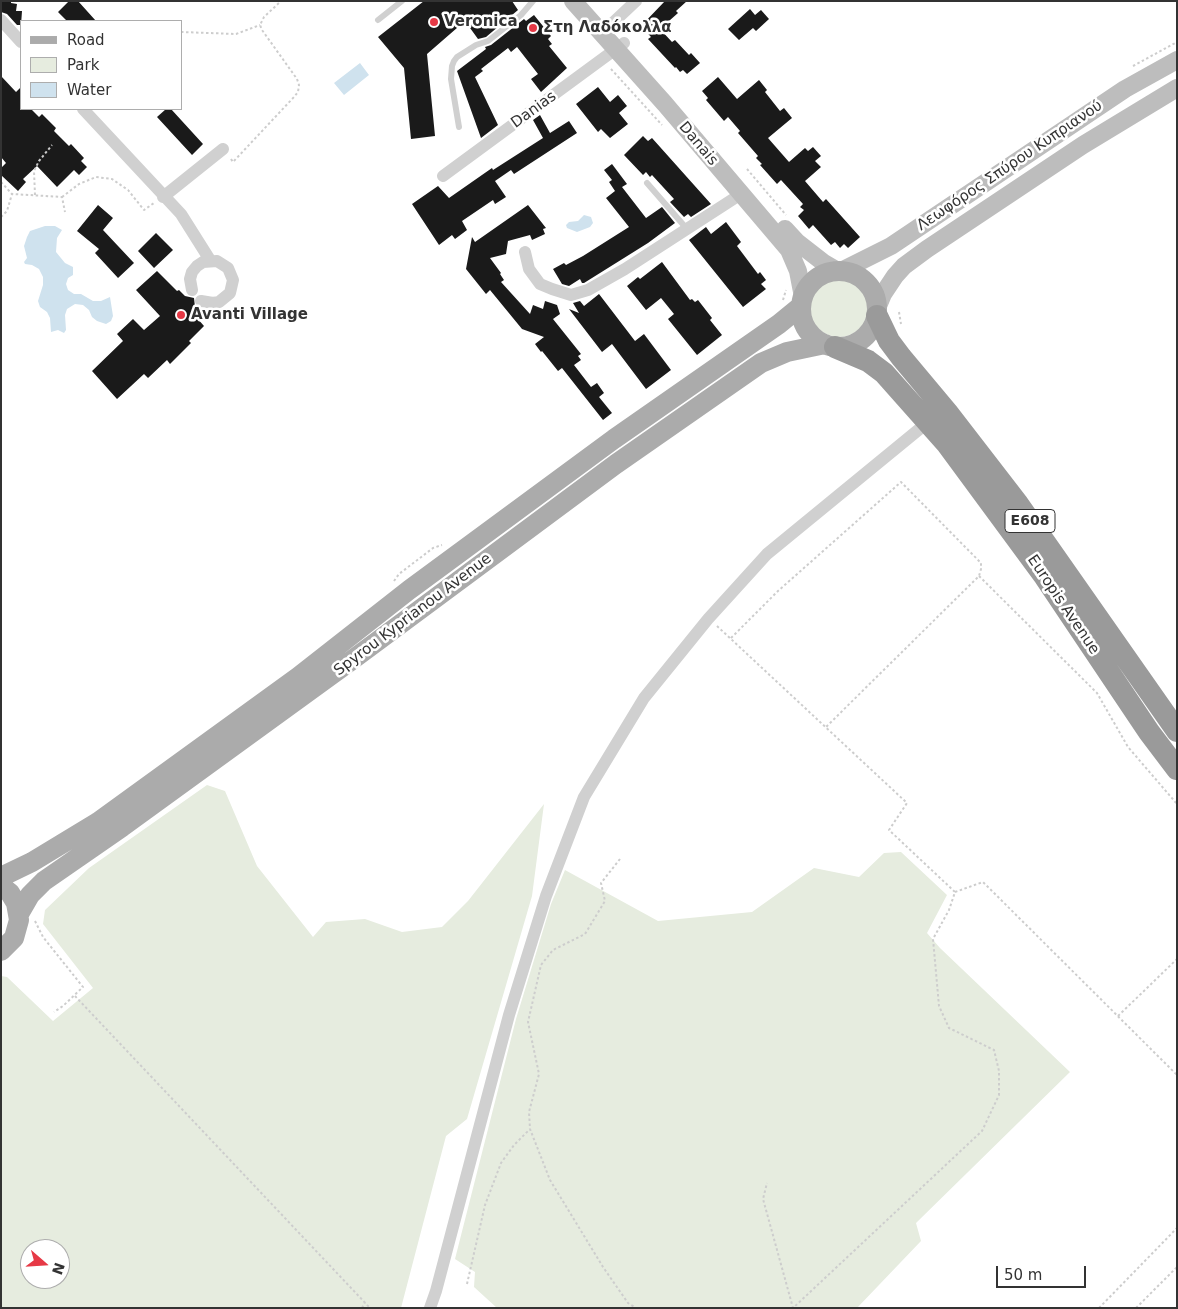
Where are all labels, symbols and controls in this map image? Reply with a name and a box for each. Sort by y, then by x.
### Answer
place label: Veronica [444,13,517,31]
marker: Veronica [428,16,440,28]
place label: Στη Λαδόκολλα [543,19,671,37]
legend [20,20,182,110]
marker: Στη Λαδόκολλα [527,22,539,34]
text: Road [67,31,105,49]
text: Park [67,56,99,74]
text: Water [67,81,111,99]
street label: Danias [508,88,560,132]
street label: Λεωφόρος Σπύρου Κυπριανού [914,97,1106,235]
street label: Danais [675,119,721,169]
place label: Avanti Village [191,306,308,324]
marker: Avanti Village [175,309,187,321]
road number: E608 [1005,510,1055,532]
street label: Spyrou Kyprianou Avenue [331,550,495,680]
street label: Europis Avenue [1023,552,1103,658]
north arrow [20,1239,70,1289]
scale bar [998,1256,1088,1288]
text: N [49,1260,68,1277]
text: 50 m [1004,1266,1042,1284]

